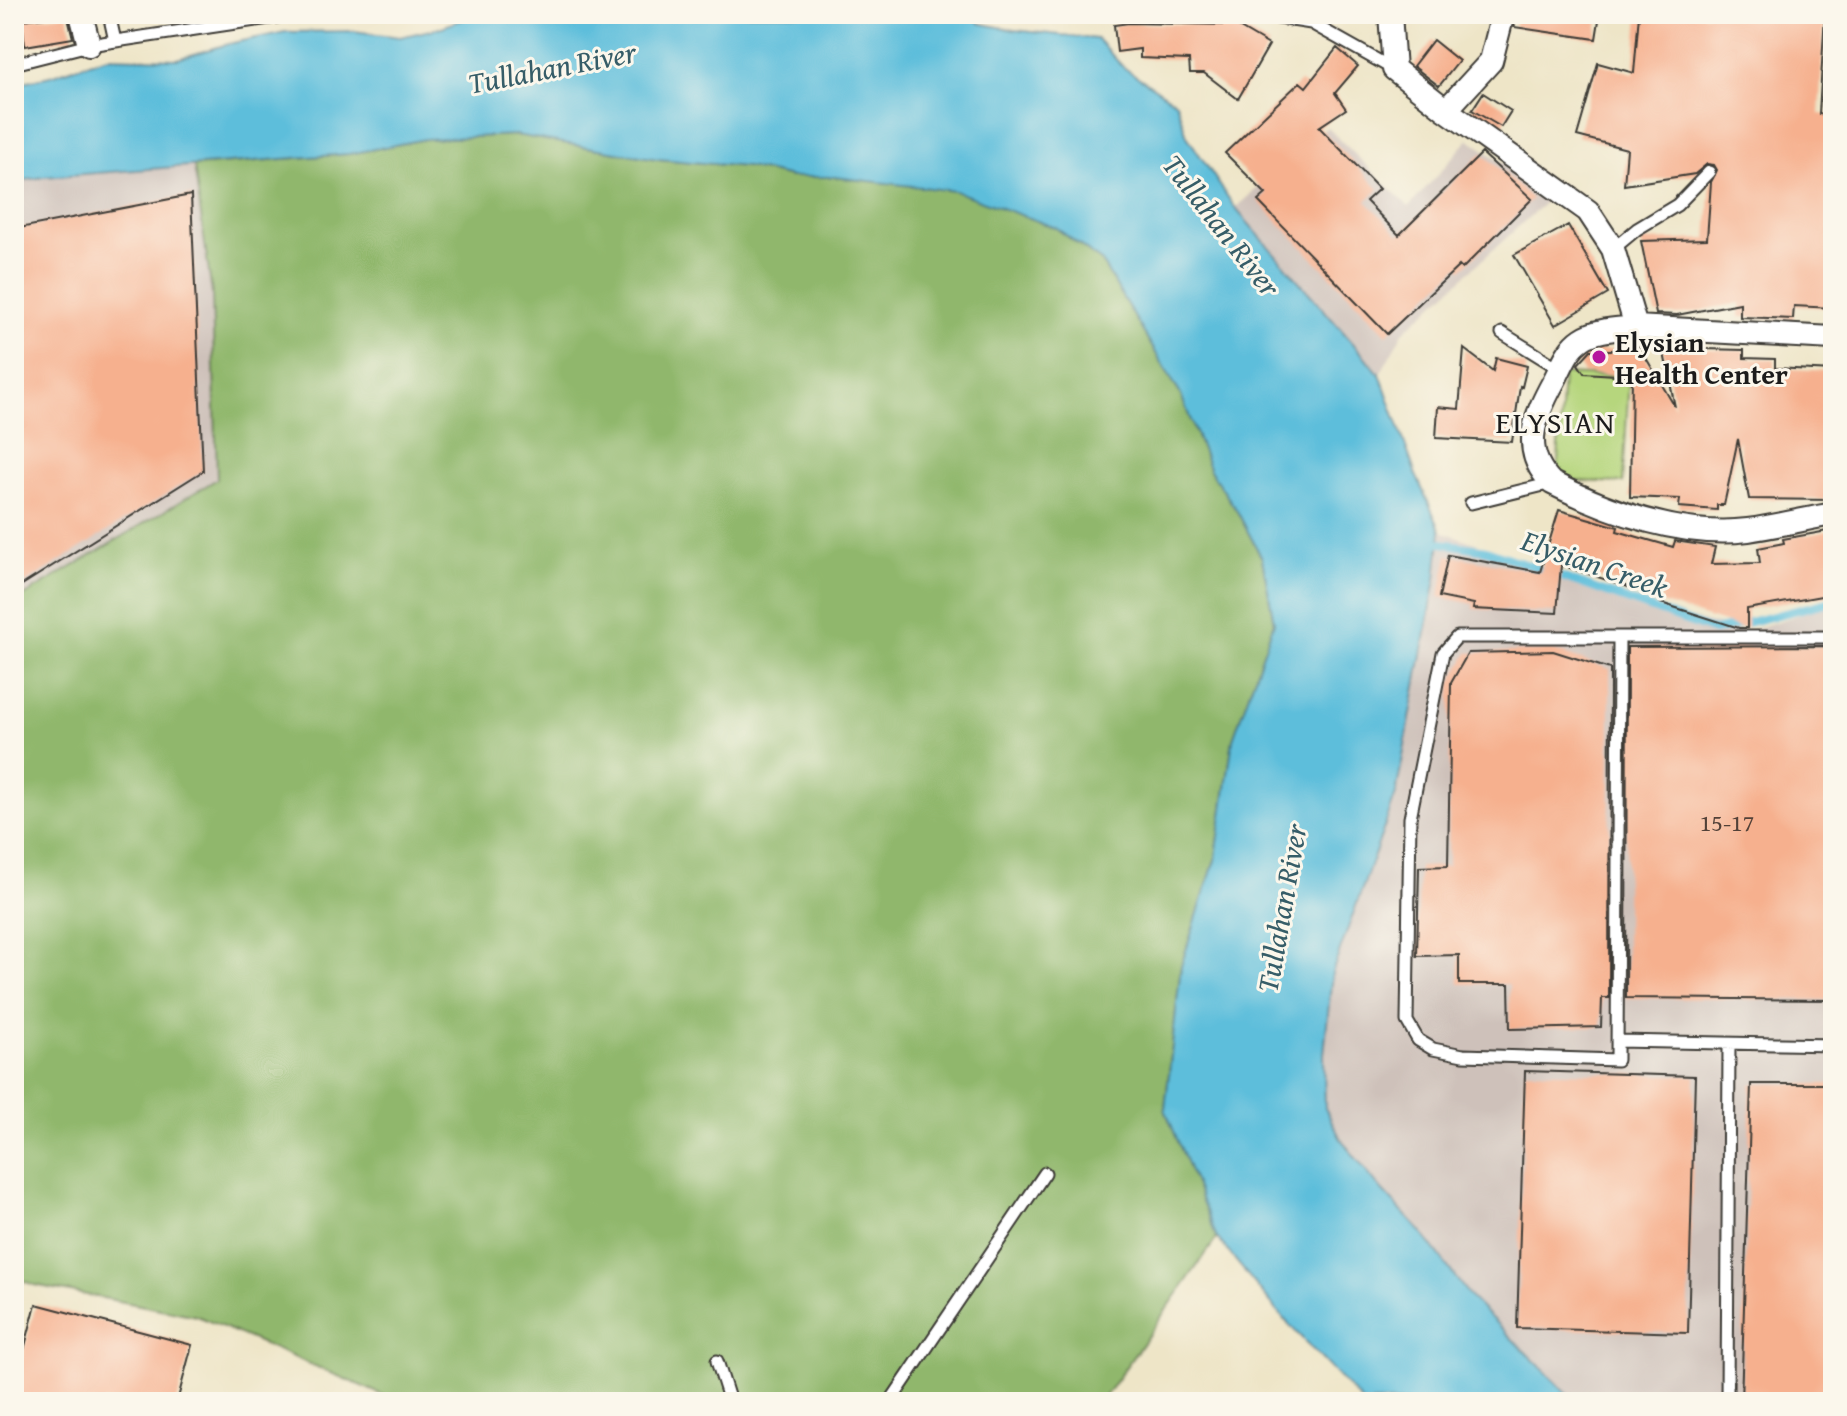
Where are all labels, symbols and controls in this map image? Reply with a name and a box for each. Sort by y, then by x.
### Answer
water label: Tullahan River [464,29,641,105]
water label: Tullahan River [1152,144,1292,306]
place label: Elysian Health Center [1615,321,1788,394]
marker: Elysian Health Center [1590,348,1608,366]
district label: ELYSIAN [1496,400,1616,444]
water label: Elysian Creek [1515,517,1674,609]
house number: 15-17 [1700,805,1754,840]
water label: Tullahan River [1245,820,1318,996]

